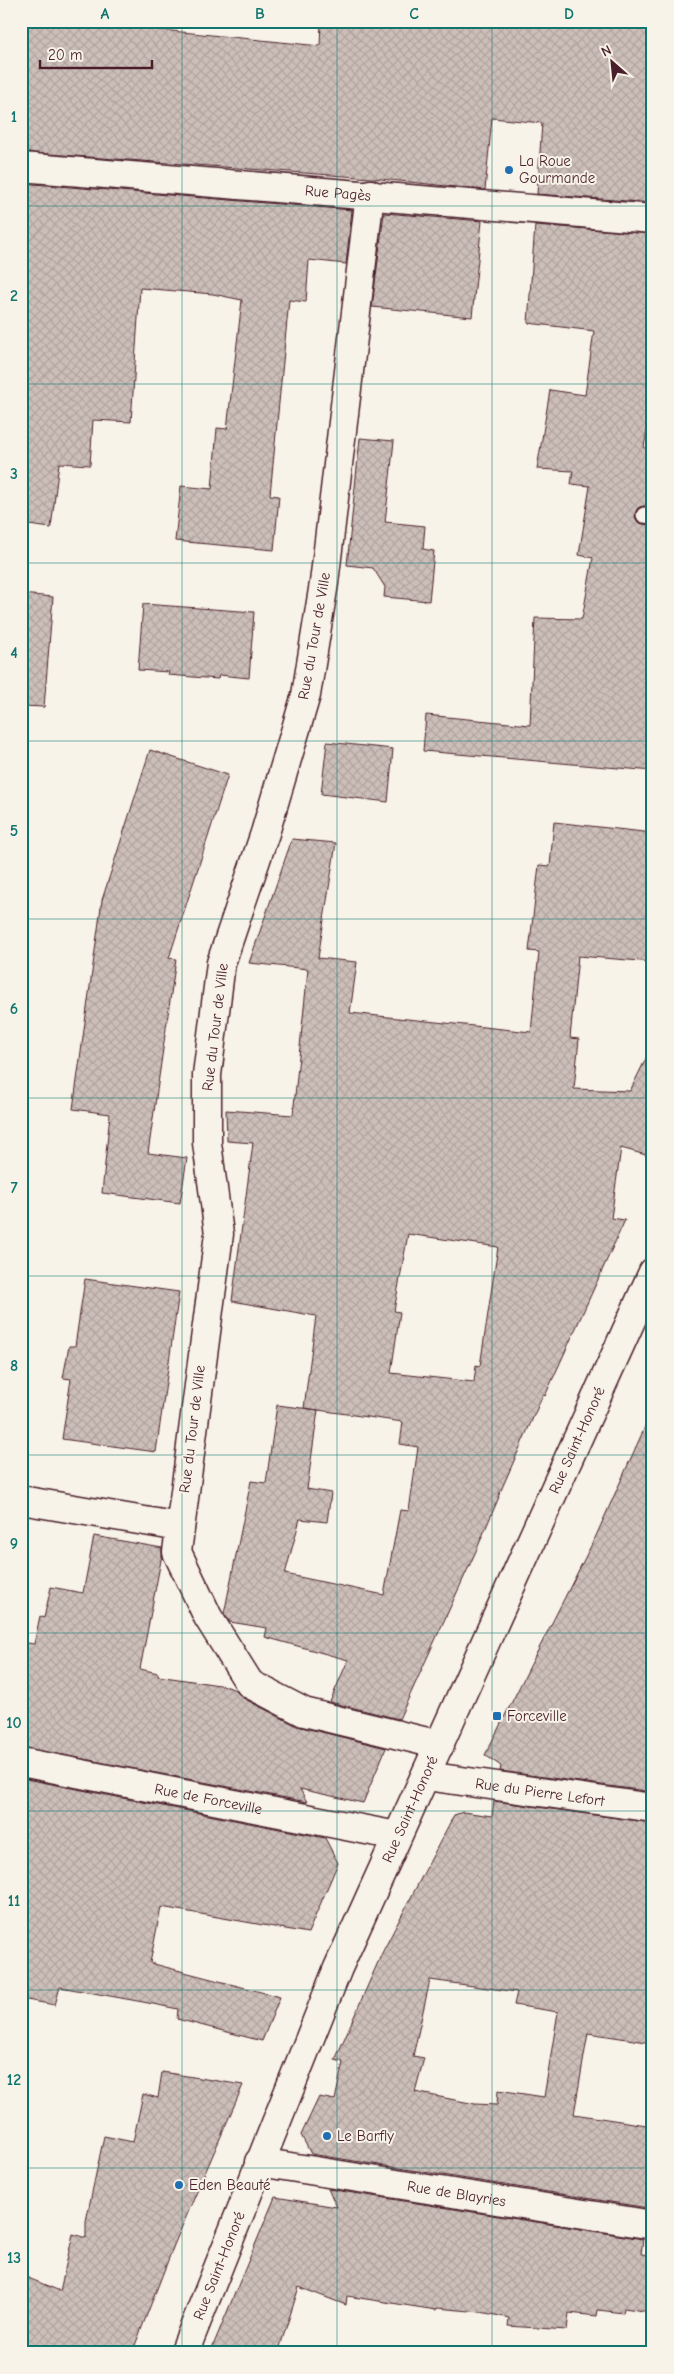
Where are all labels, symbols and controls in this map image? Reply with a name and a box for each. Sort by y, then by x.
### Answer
text: A [101,5,110,23]
text: B [255,5,265,23]
text: C [409,5,419,23]
text: D [564,5,574,23]
scale bar [40,38,152,70]
north arrow [586,38,636,88]
text: N [598,41,614,61]
text: 20 m [48,46,82,64]
text: 1 [11,108,17,126]
place label: La Roue Gourmande [519,152,596,187]
marker: La Roue Gourmande [503,164,515,176]
street label: Rue Pagès [304,181,372,205]
text: 2 [10,287,18,305]
text: 3 [10,465,18,483]
street label: Rue du Tour de Ville [294,571,334,701]
text: 4 [10,644,18,662]
text: 5 [10,822,18,840]
street label: Rue du Tour de Ville [198,962,232,1092]
text: 6 [10,1000,18,1018]
text: 7 [10,1179,18,1197]
text: 8 [10,1357,18,1375]
street label: Rue du Tour de Ville [175,1364,209,1494]
street label: Rue Saint-Honoré [545,1384,609,1496]
text: 9 [10,1535,18,1553]
place label: Forceville [507,1707,567,1725]
marker: Forceville [491,1710,503,1722]
text: 10 [6,1714,22,1732]
street label: Rue Saint-Honoré [378,1753,442,1865]
street label: Rue du Pierre Lefort [474,1774,606,1810]
street label: Rue de Forceville [153,1779,264,1818]
text: 11 [8,1892,20,1910]
text: 12 [7,2071,21,2089]
place label: Le Barfly [337,2127,394,2145]
marker: Le Barfly [321,2130,333,2142]
place label: Eden Beauté [189,2176,271,2194]
street label: Rue de Blayries [406,2177,507,2210]
marker: Eden Beauté [173,2179,185,2191]
street label: Rue Saint-Honoré [189,2208,249,2323]
text: 13 [7,2249,21,2267]

